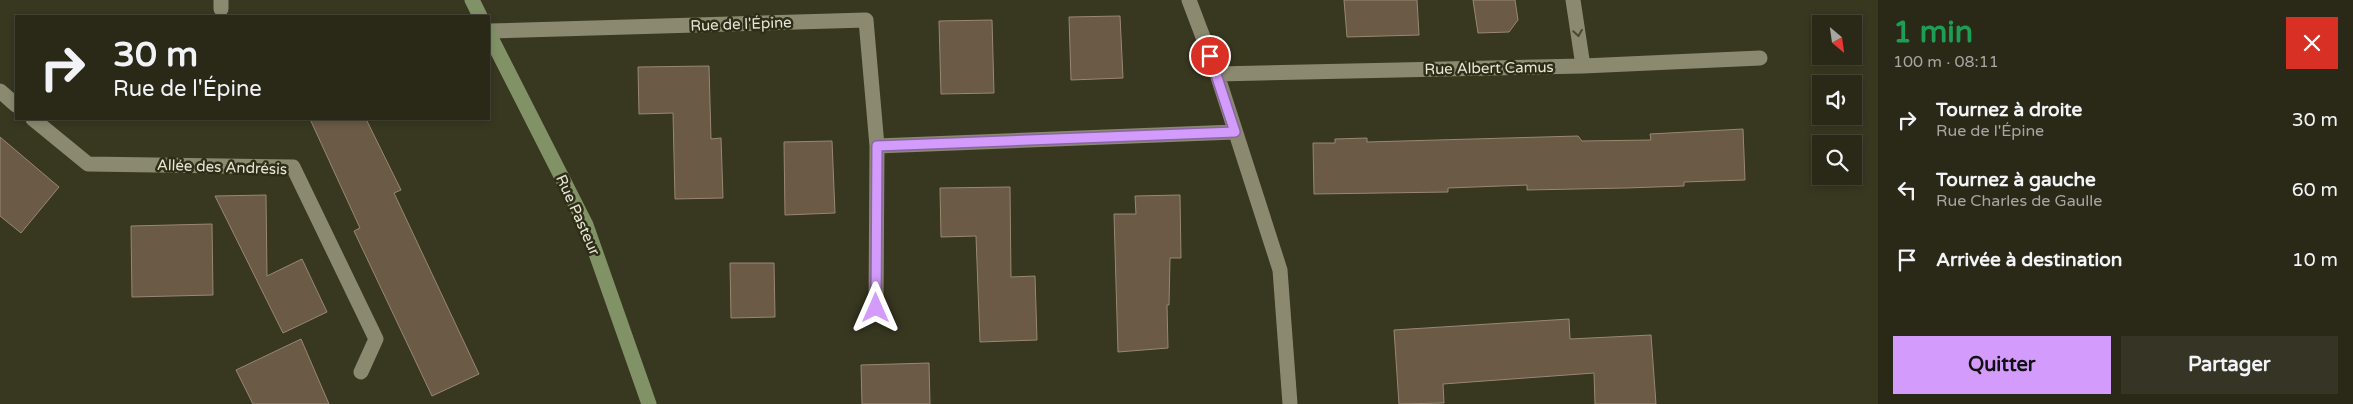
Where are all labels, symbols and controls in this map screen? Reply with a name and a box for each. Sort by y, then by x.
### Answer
street label: Rue de l'Épine [690,13,792,35]
text: 1 min [1893,14,1973,51]
north arrow [1812,15,1862,65]
map controls [1812,15,1862,185]
button: close [2286,17,2338,69]
one-way arrow [1573,29,1583,37]
text: 30 m [113,34,198,76]
icon: right [30,35,95,100]
pin [1189,35,1231,77]
icon: arrive [1196,42,1224,70]
text: 100 m · 08:11 [1893,52,1999,72]
street label: Rue Albert Camus [1424,58,1554,78]
button: sound [1812,75,1862,125]
text: Rue de l'Épine [113,76,262,102]
text: Tournez à droite [1936,99,2082,121]
icon: right [1893,106,1921,134]
text: 30 m [2292,109,2338,131]
text: Rue de l'Épine [1936,121,2044,141]
button: search [1812,135,1862,185]
street label: Allée des Andrésis [157,156,287,178]
text: Tournez à gauche [1936,169,2096,191]
street label: Rue Pasteur [552,172,604,258]
icon: left [1893,176,1921,204]
text: 60 m [2292,179,2338,201]
text: Rue Charles de Gaulle [1936,191,2102,211]
icon: arrive [1893,246,1921,274]
text: Arrivée à destination [1936,249,2122,271]
text: 10 m [2292,249,2338,271]
position arrow [849,281,901,333]
button: Quitter [1893,336,2111,394]
button: Partager [2121,336,2338,394]

